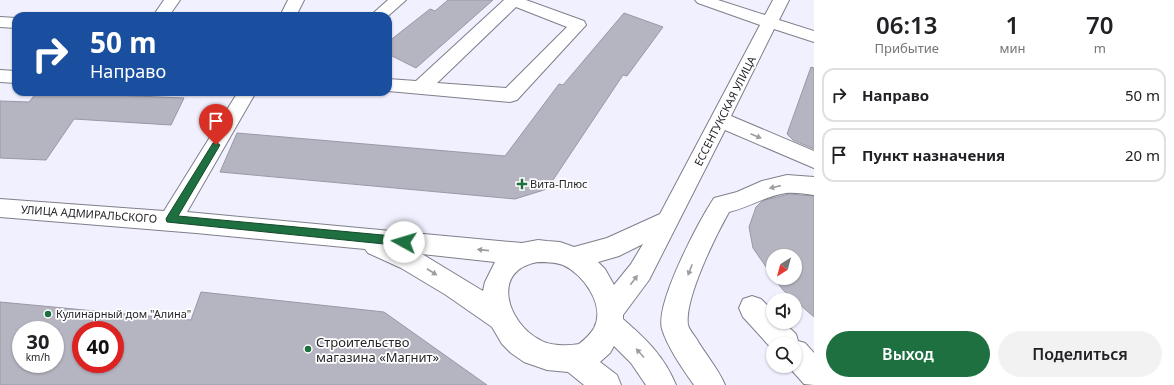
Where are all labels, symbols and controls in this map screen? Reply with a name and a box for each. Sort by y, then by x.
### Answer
text: 06:13 [876,8,938,41]
text: 1 [1006,8,1019,41]
text: 70 [1086,8,1113,41]
text: 50 m [90,23,157,61]
icon: right [24,28,76,80]
text: Прибытие [875,39,939,57]
text: мин [999,39,1026,57]
text: m [1094,39,1106,57]
street label: ЕССЕНТУКСКАЯ УЛИЦА [690,52,759,168]
text: Направо [90,59,166,83]
icon: right [828,84,850,106]
text: Направо [862,85,929,105]
text: 50 m [1125,85,1160,105]
pin [199,104,233,145]
icon: arrive [205,110,227,132]
one-way arrow [751,133,763,139]
icon: arrive [828,144,850,166]
text: Пункт назначения [862,145,1005,165]
text: 20 m [1125,145,1160,165]
place label: Вита-Плюс [530,176,588,191]
marker: Вита-Плюс [517,179,527,189]
one-way arrow [769,184,782,190]
street label: УЛИЦА АДМИРАЛЬСКОГО [20,201,158,226]
position arrow [383,221,425,263]
one-way arrow [477,247,489,253]
north arrow [766,249,802,285]
map controls [766,249,802,373]
one-way arrow [686,265,692,277]
one-way arrow [427,268,438,276]
one-way arrow [630,275,638,285]
button: sound [766,293,802,329]
place label: Кулинарный дом "Алина" [56,306,191,321]
marker: Кулинарный дом "Алина" [43,309,53,319]
speed limit sign: 40 [72,321,124,373]
text: 30 [27,328,49,355]
button: Выход [826,331,990,377]
button: Поделиться [998,331,1162,377]
place label: Строительство магазина «Магнит» [316,333,440,366]
button: search [766,337,802,373]
marker: Строительство магазина «Магнит» [303,344,313,354]
one-way arrow [635,348,645,358]
text: km/h [26,350,50,364]

